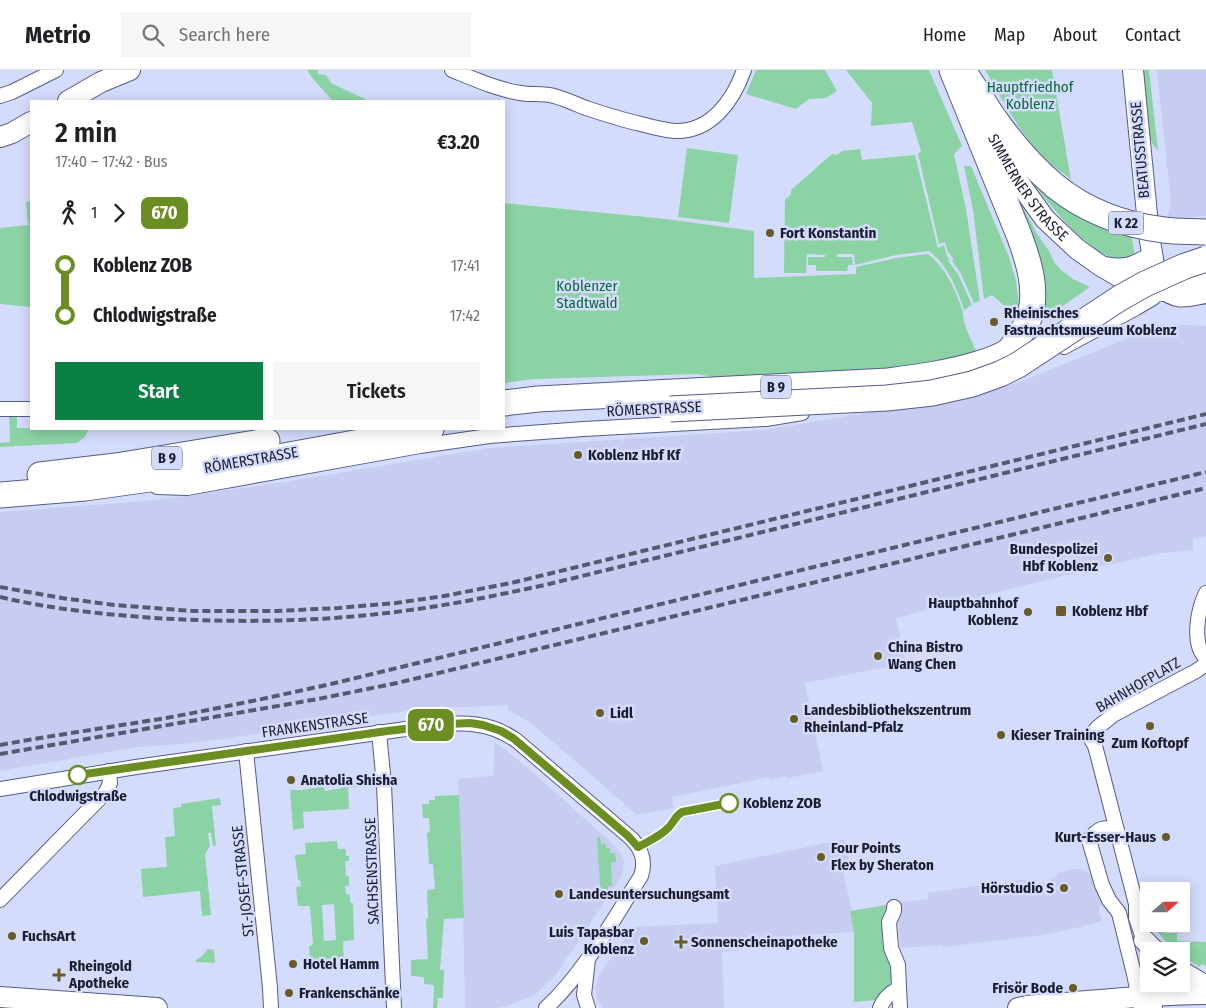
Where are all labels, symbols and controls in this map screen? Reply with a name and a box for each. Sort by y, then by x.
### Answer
search box [121,12,471,57]
text: Metrio [25,21,91,49]
icon: search [139,21,167,49]
text: Search here [179,23,270,46]
text: Home [923,24,966,46]
text: Map [994,24,1025,46]
text: About [1053,24,1097,46]
text: Contact [1125,24,1181,46]
park label: Hauptfriedhof Koblenz [987,78,1075,113]
street label: BEATUSSTRASSE [1127,101,1153,199]
text: 2 min [55,116,117,149]
text: €3.20 [437,131,480,154]
street label: SIMMERNER STRASSE [984,131,1072,245]
text: 17:40 – 17:42 · Bus [55,152,168,171]
icon: walk [55,199,83,227]
icon: forward [105,199,133,227]
text: 670 [151,202,178,224]
text: 1 [91,203,97,222]
road number: K 22 [1108,212,1144,234]
place label: Fort Konstantin [780,224,876,242]
marker: Fort Konstantin [764,227,776,239]
text: Koblenz ZOB [93,254,192,277]
text: 17:41 [451,256,480,275]
park label: Koblenzer Stadtwald [556,277,618,312]
text: Chlodwigstraße [93,304,217,327]
place label: Rheinisches Fastnachtsmuseum Koblenz [1004,304,1177,339]
text: 17:42 [449,306,480,325]
marker: Rheinisches Fastnachtsmuseum Koblenz [988,316,1000,328]
button: Start [55,362,263,420]
button: Tickets [273,362,480,420]
road number: B 9 [761,376,791,398]
street label: RÖMERSTRASSE [606,398,702,420]
street label: RÖMERSTRASSE [203,443,299,477]
road number: B 9 [152,446,182,469]
place label: Koblenz Hbf Kf [588,446,681,464]
marker: Koblenz Hbf Kf [572,449,584,461]
place label: Bundespolizei Hbf Koblenz [1010,540,1099,575]
marker: Bundespolizei Hbf Koblenz [1102,552,1114,564]
place label: Hauptbahnhof Koblenz [928,594,1019,629]
place label: Koblenz Hbf [1072,602,1149,620]
marker: Koblenz Hbf [1054,604,1068,618]
marker: Hauptbahnhof Koblenz [1022,606,1034,618]
place label: China Bistro Wang Chen [888,638,963,673]
marker: China Bistro Wang Chen [872,650,884,662]
street label: BAHNHOFPLATZ [1092,654,1184,716]
place label: Landesbibliothekszentrum Rheinland-Pfalz [804,701,971,736]
place label: Lidl [610,704,634,722]
marker: Lidl [594,707,606,719]
street label: FRANKENSTRASSE [260,709,370,741]
line badge: 670 [402,709,460,741]
marker: Landesbibliothekszentrum Rheinland-Pfalz [788,713,800,725]
text: 670 [418,714,444,736]
marker: Zum Koftopf [1144,720,1156,732]
place label: Kieser Training [1011,726,1105,744]
marker: Kieser Training [995,729,1007,741]
place label: Zum Koftopf [1112,734,1190,752]
marker: Chlodwigstraße [68,765,88,785]
place label: Anatolia Shisha [300,771,398,789]
marker: Anatolia Shisha [285,774,297,786]
place label: Chlodwigstraße [29,787,127,805]
marker: Koblenz ZOB [719,793,739,813]
place label: Koblenz ZOB [743,794,822,812]
street label: SACHSENSTRASSE [361,817,383,925]
street label: ST.-JOSEF-STRASSE [228,824,258,938]
place label: Kurt-Esser-Haus [1055,828,1156,846]
marker: Kurt-Esser-Haus [1160,831,1172,843]
place label: Four Points Flex by Sheraton [831,839,934,874]
marker: Four Points Flex by Sheraton [815,851,827,863]
place label: Hörstudio S [981,879,1054,897]
marker: Hörstudio S [1058,882,1070,894]
north arrow [1140,882,1190,932]
map controls [1140,882,1190,992]
place label: Landesuntersuchungsamt [569,885,730,903]
marker: Landesuntersuchungsamt [553,888,565,900]
place label: Luis Tapasbar Koblenz [549,923,635,958]
place label: FuchsArt [22,927,76,945]
marker: FuchsArt [6,930,18,942]
place label: Sonnenscheinapotheke [691,933,838,951]
marker: Luis Tapasbar Koblenz [638,935,650,947]
marker: Sonnenscheinapotheke [675,936,687,948]
button: layers [1140,942,1190,992]
place label: Hotel Hamm [303,955,379,973]
place label: Rheingold Apotheke [68,957,132,992]
marker: Hotel Hamm [287,958,299,970]
marker: Rheingold Apotheke [53,969,65,981]
place label: Frisör Bode [992,979,1063,997]
marker: Frisör Bode [1067,982,1079,994]
place label: Frankenschänke [299,984,400,1002]
marker: Frankenschänke [283,987,295,999]

